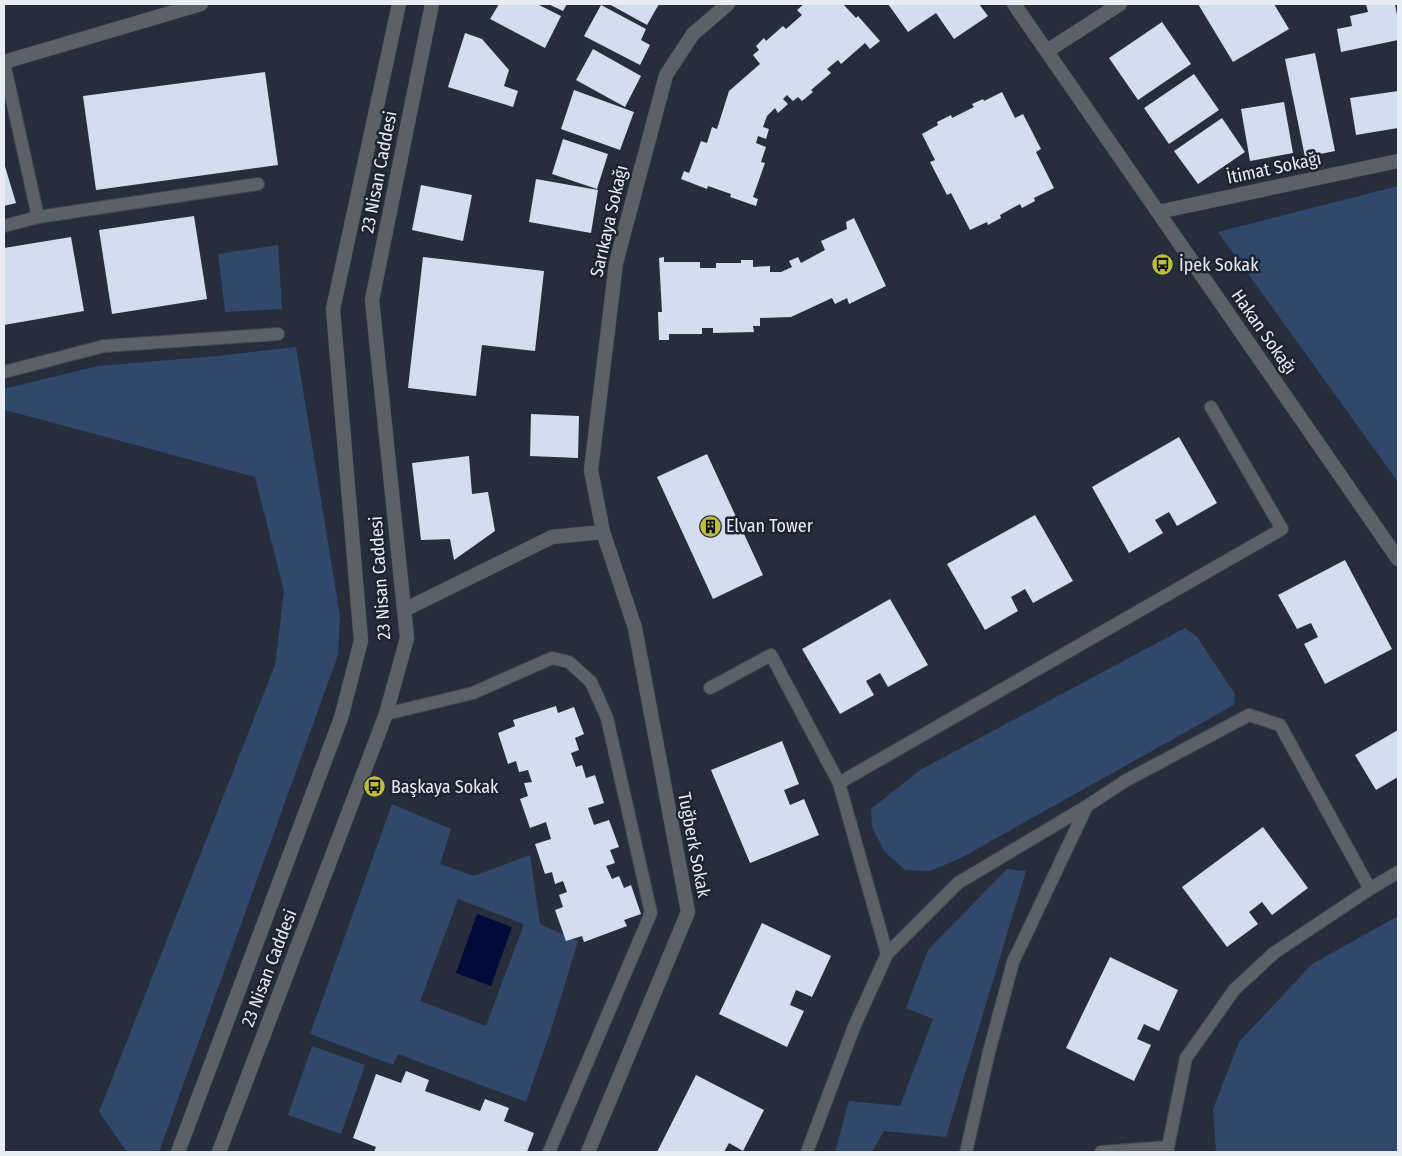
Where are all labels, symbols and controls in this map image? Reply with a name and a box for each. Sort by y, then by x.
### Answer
street label: 23 Nisan Caddesi [356,109,402,235]
street label: İtimat Sokağı [1225,147,1323,189]
street label: Sarıkaya Sokağı [585,163,633,279]
bus stop icon: İpek Sokak [1151,253,1175,277]
place label: İpek Sokak [1179,254,1259,276]
street label: Hakan Sokağı [1227,285,1301,379]
building icon: Elvan Tower [698,514,722,538]
street label: 23 Nisan Caddesi [365,515,395,641]
place label: Elvan Tower [726,515,814,537]
bus stop icon: Başkaya Sokak [363,775,387,799]
place label: Başkaya Sokak [391,776,499,798]
street label: Tuğberk Sokak [673,791,715,900]
street label: 23 Nisan Caddesi [237,906,301,1030]

